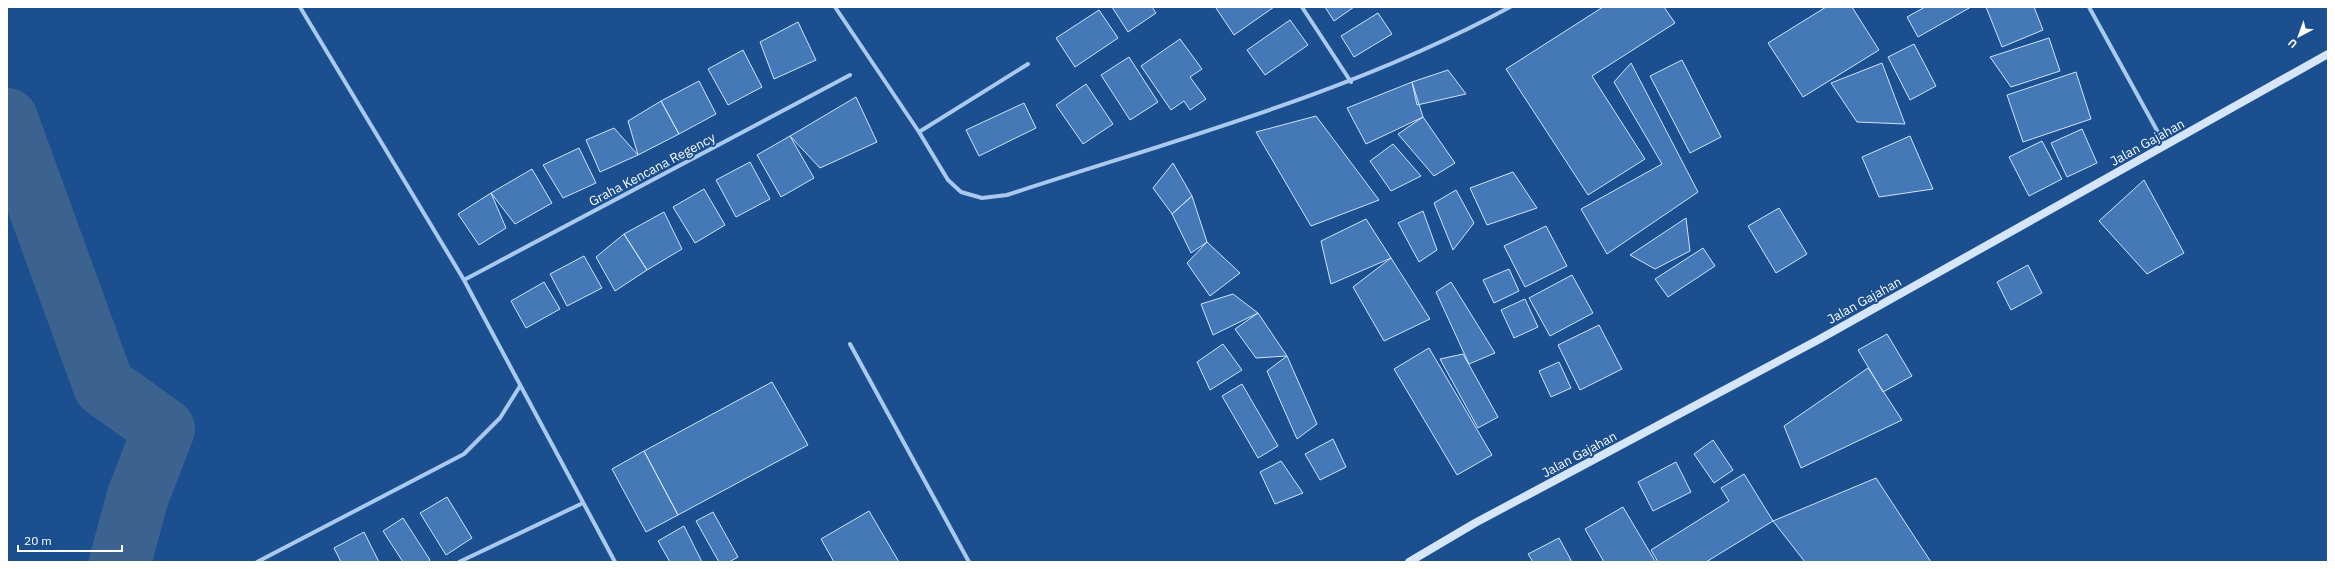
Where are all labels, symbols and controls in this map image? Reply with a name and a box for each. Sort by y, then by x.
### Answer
north arrow [2279,16,2319,56]
text: U [2285,36,2300,51]
street label: Jalan Gajahan [2107,115,2187,170]
street label: Graha Kencana Regency [586,129,719,210]
street label: Jalan Gajahan [1824,273,1904,328]
street label: Jalan Gajahan [1539,428,1620,481]
scale bar [18,527,122,553]
text: 20 m [24,533,52,548]

